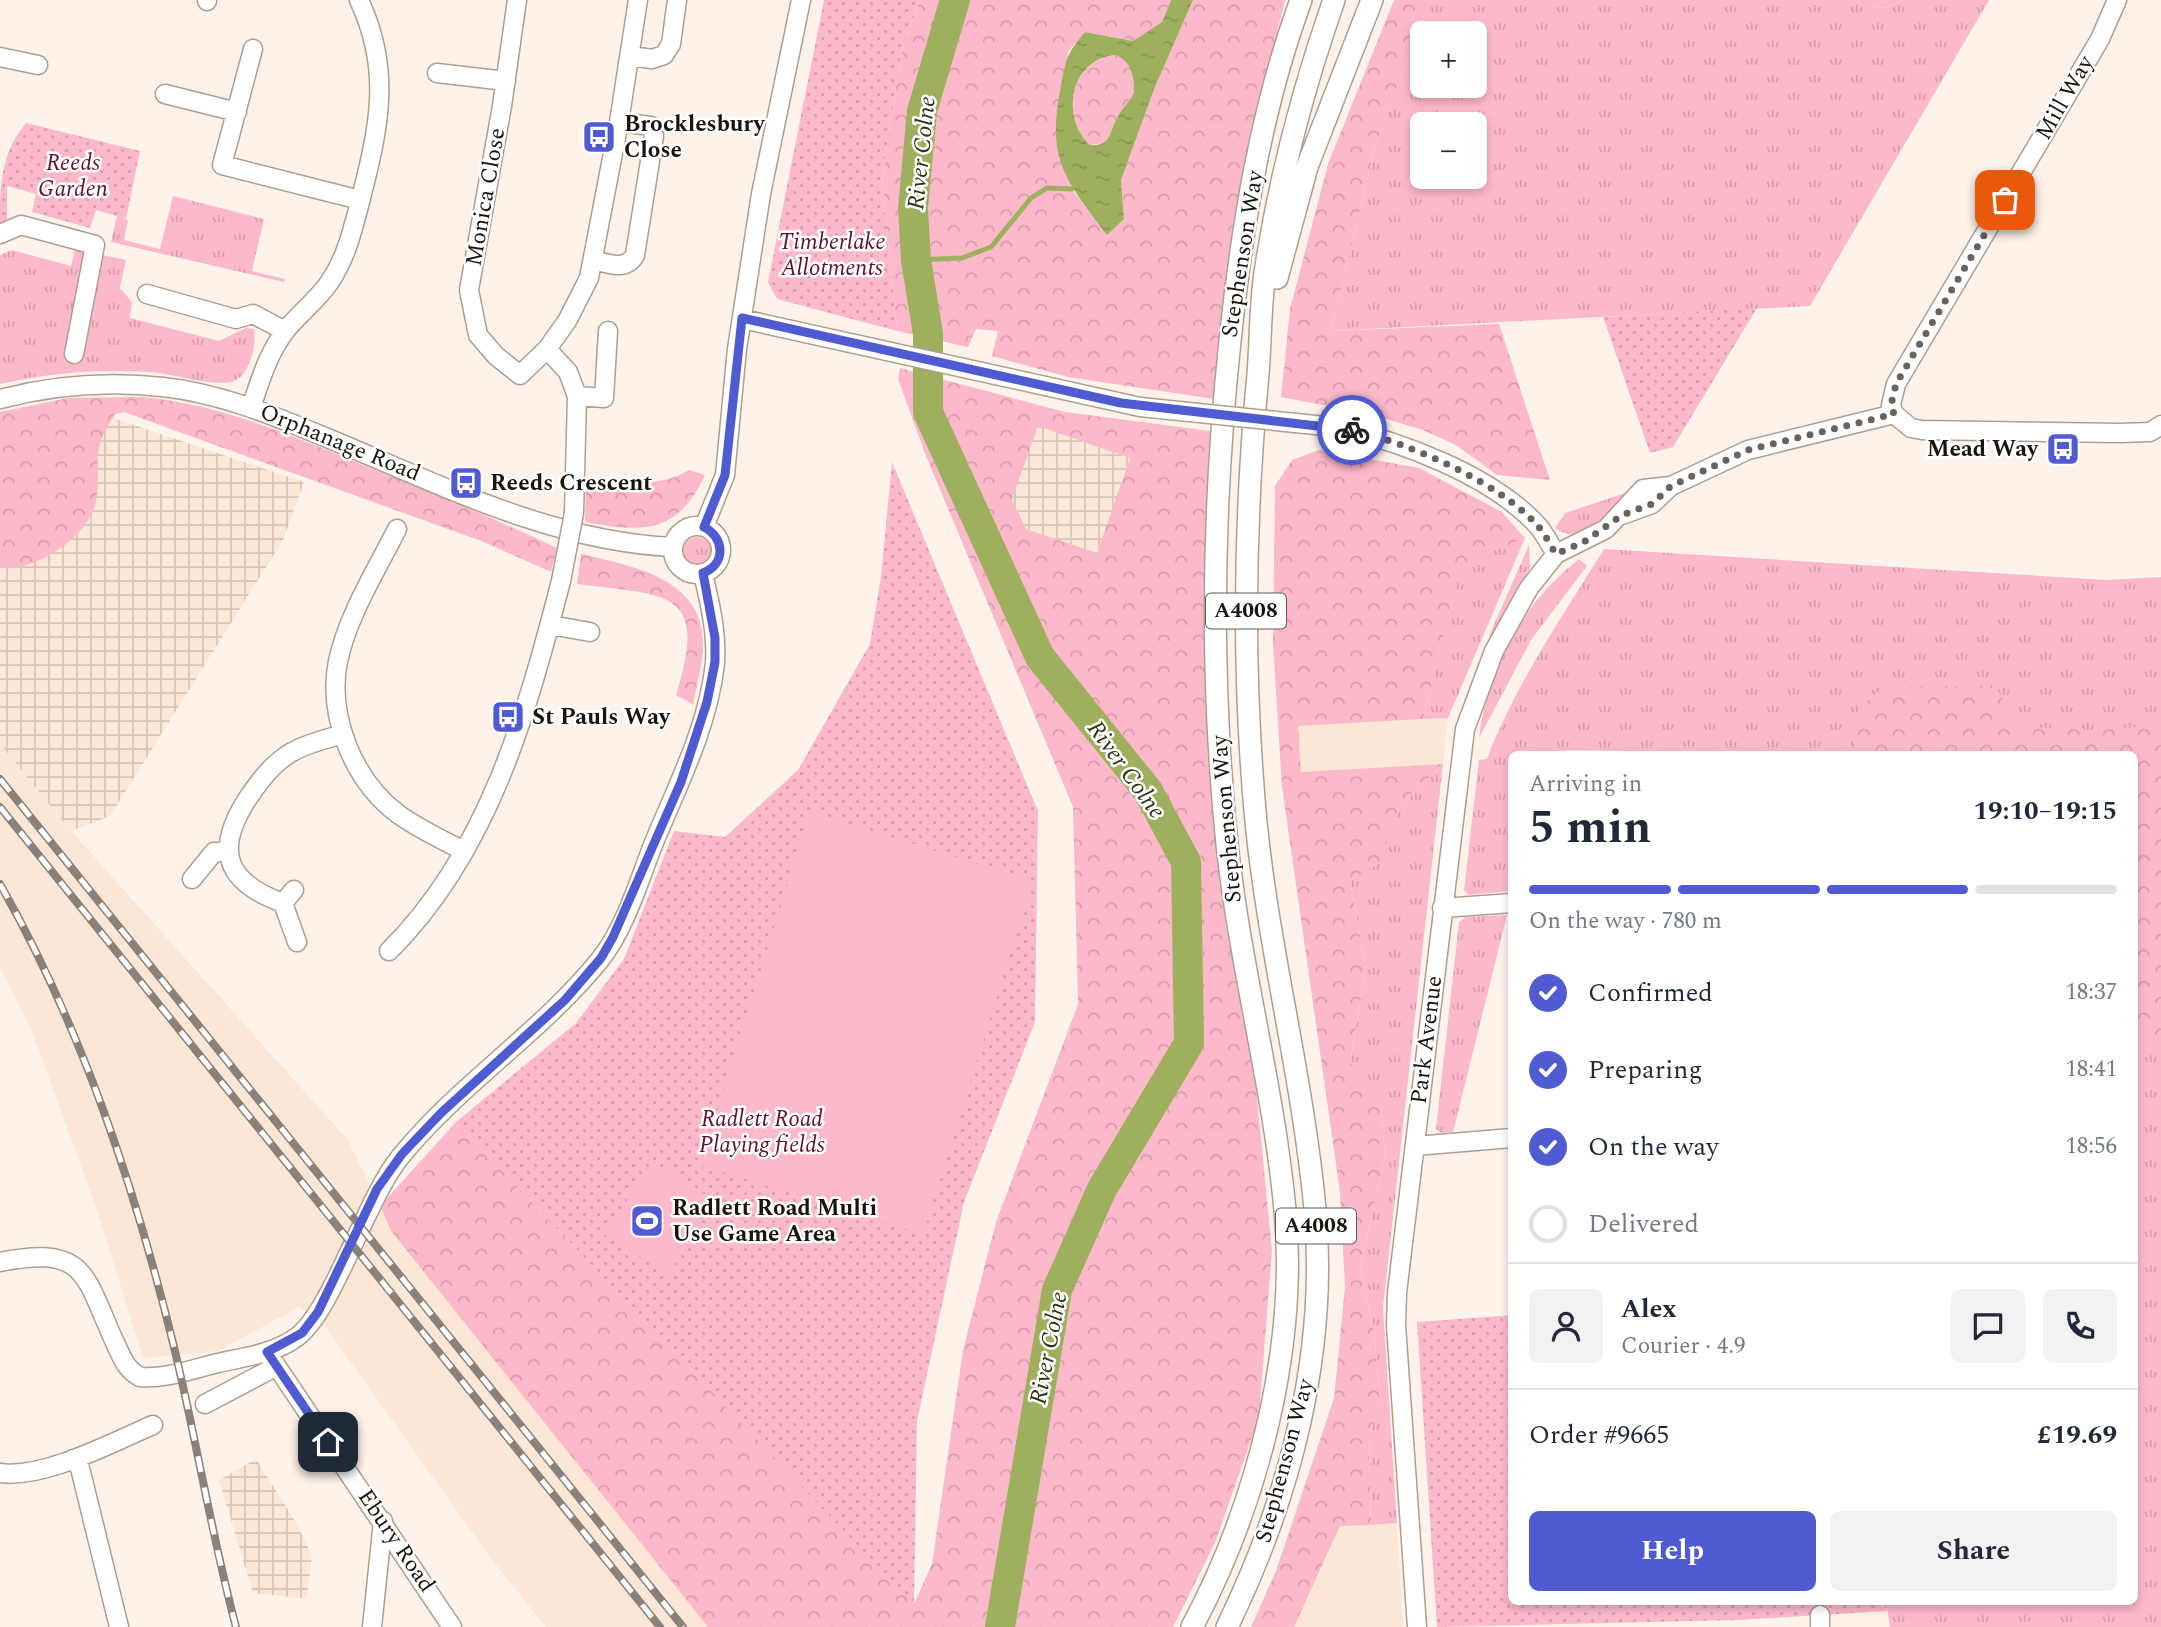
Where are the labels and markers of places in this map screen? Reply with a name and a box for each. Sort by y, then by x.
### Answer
place label: Brocklesbury Close [624,107,765,168]
bus stop icon: Brocklesbury Close [580,118,618,156]
pin [1975,170,2035,230]
bus stop icon: Mead Way [2044,430,2082,468]
place label: Mead Way [1927,432,2039,467]
bus stop icon: Reeds Crescent [447,464,485,502]
place label: Reeds Crescent [490,466,652,501]
bus stop icon: St Pauls Way [489,698,527,736]
place label: St Pauls Way [532,700,671,735]
place label: Radlett Road Multi Use Game Area [672,1191,877,1252]
sports icon: Radlett Road Multi Use Game Area [628,1202,666,1240]
pin [298,1412,358,1472]

